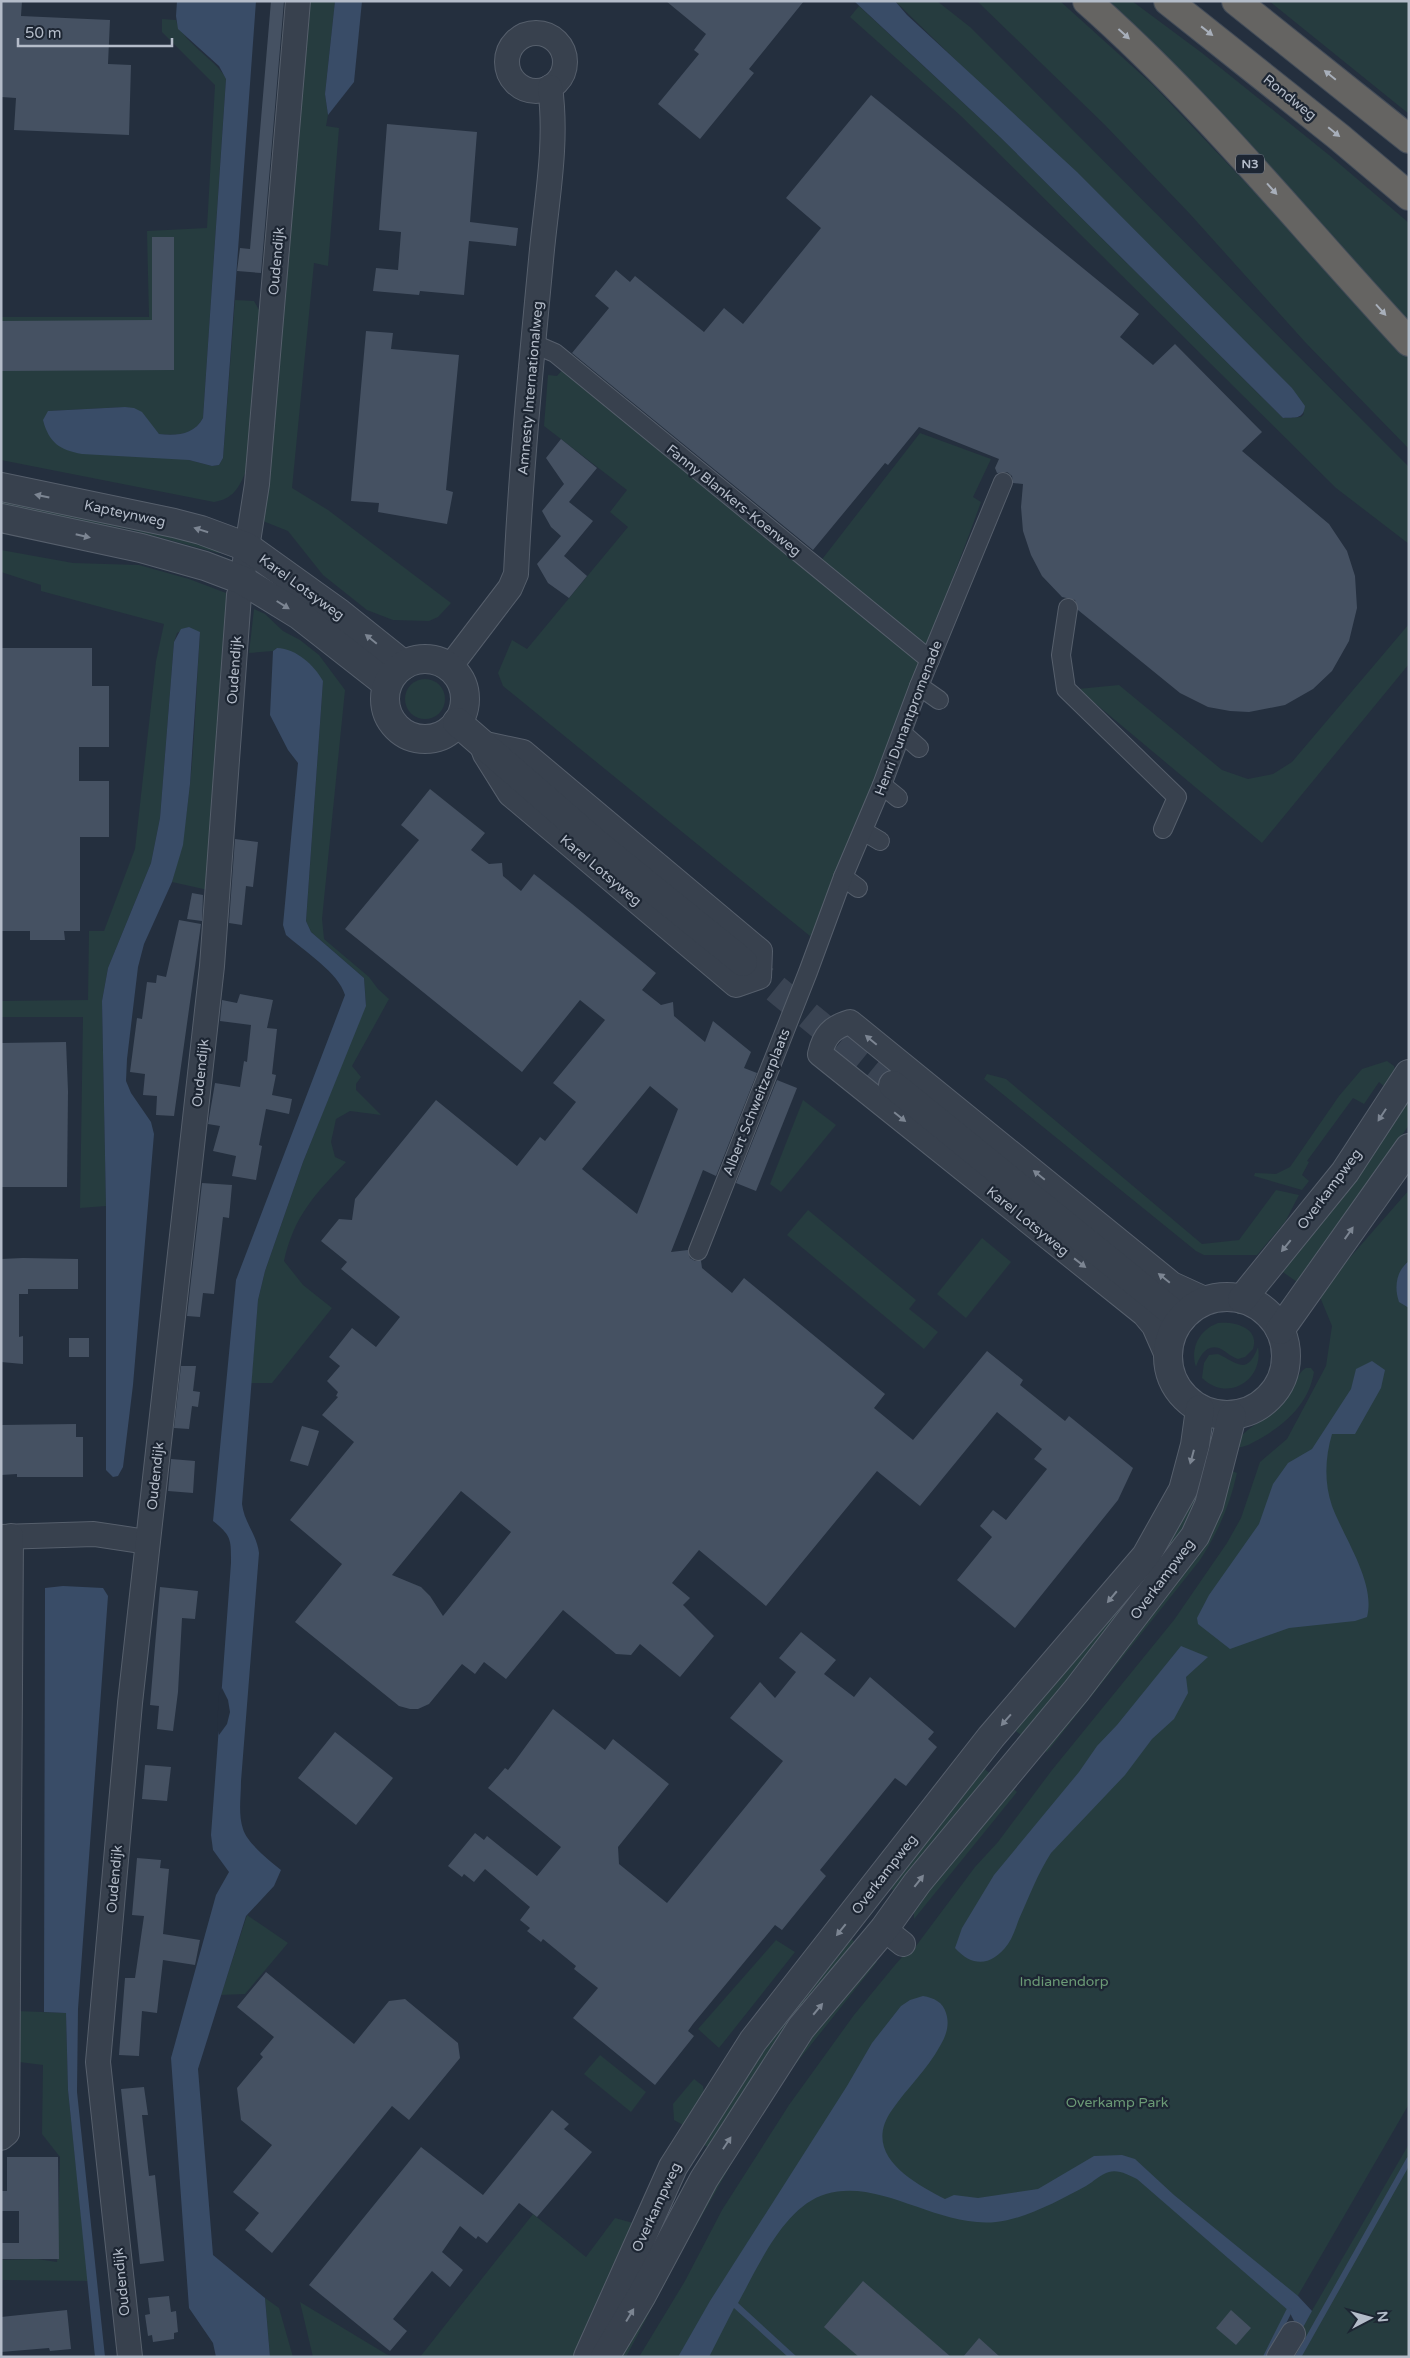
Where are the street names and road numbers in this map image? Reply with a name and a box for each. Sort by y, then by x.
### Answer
street label: Rondweg [1260,71,1320,124]
road number: N3 [1236,154,1264,173]
street label: Oudendijk [265,226,288,296]
street label: Amnesty Internationalweg [514,300,547,476]
street label: Fanny Blankers-Koenweg [663,441,804,560]
street label: Kapteynweg [83,497,167,530]
street label: Karel Lotsyweg [256,551,348,624]
street label: Oudendijk [224,635,245,705]
street label: Henri Dunantpromenade [871,638,946,798]
street label: Karel Lotsyweg [556,831,645,909]
street label: Albert Schweitzerplaats [719,1026,794,1178]
street label: Oudendijk [188,1038,213,1108]
street label: Overkampweg [1294,1146,1365,1233]
street label: Karel Lotsyweg [983,1183,1072,1260]
street label: Oudendijk [143,1441,168,1511]
street label: Overkampweg [1127,1536,1198,1623]
street label: Overkampweg [848,1831,921,1918]
street label: Oudendijk [103,1844,126,1914]
street label: Overkampweg [628,2160,685,2255]
street label: Oudendijk [109,2247,134,2317]

